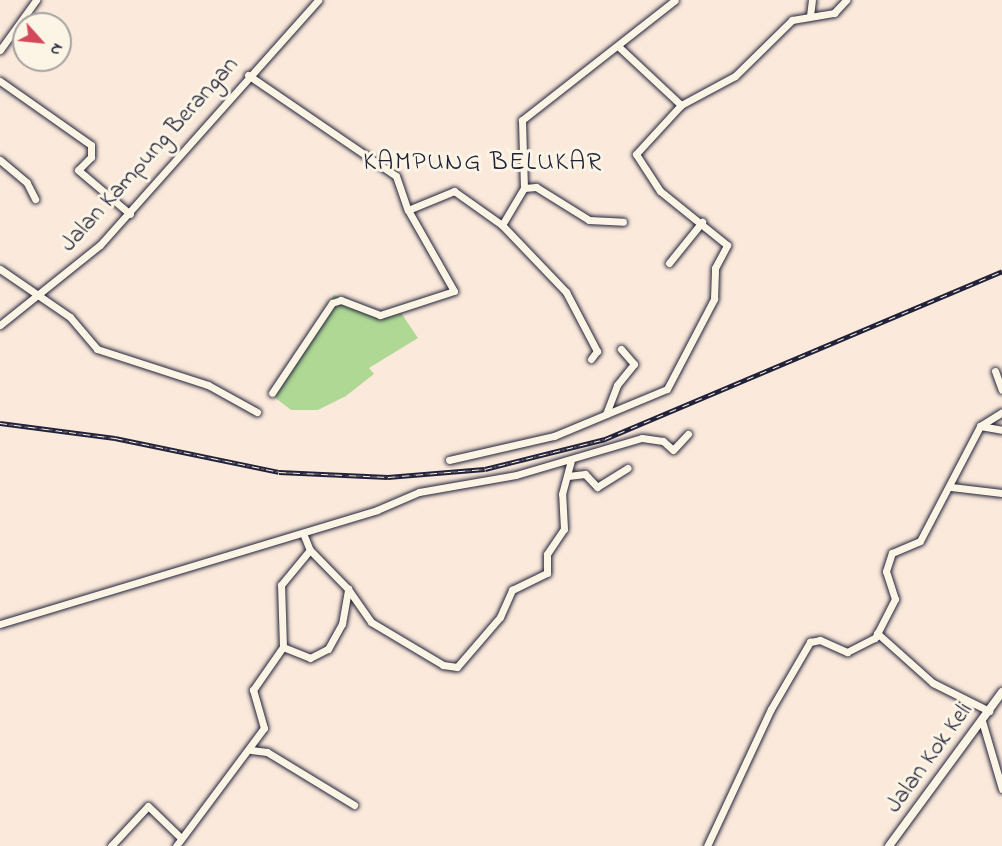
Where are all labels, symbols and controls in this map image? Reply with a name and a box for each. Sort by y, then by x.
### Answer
north arrow [12,12,72,72]
text: N [43,39,69,60]
street label: Jalan Kampung Berangan [55,51,245,259]
district label: KAMPUNG BELUKAR [363,148,603,180]
street label: Jalan Kok Keli [880,697,980,819]

